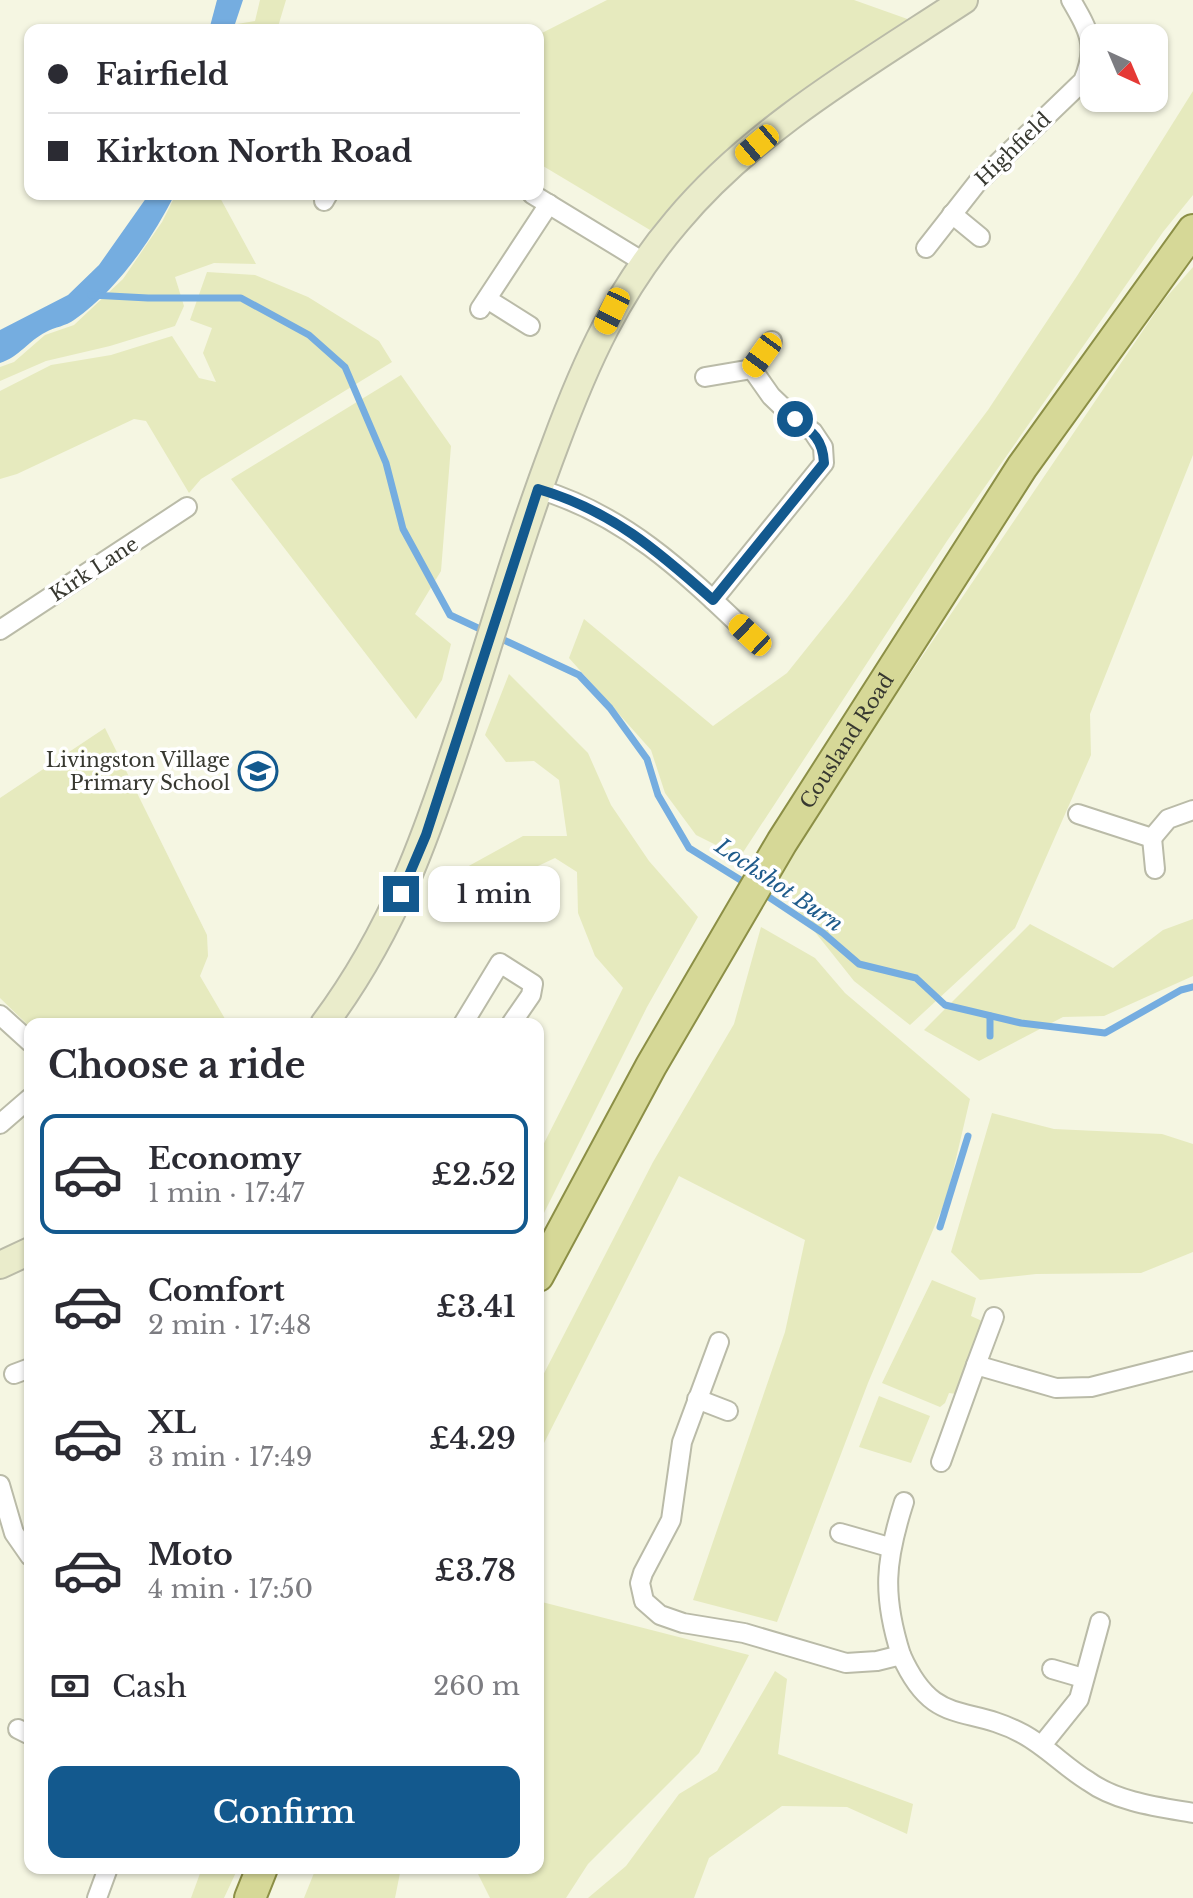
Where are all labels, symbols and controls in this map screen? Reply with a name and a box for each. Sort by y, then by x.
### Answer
north arrow [1080,24,1168,112]
map controls [1080,24,1168,112]
text: Fairfield [96,56,229,93]
street label: Highfield [970,107,1056,191]
car [731,120,783,170]
text: Kirkton North Road [96,133,412,170]
car [591,284,633,338]
car [738,329,786,381]
route start [777,401,813,437]
street label: Kirk Lane [45,532,143,606]
car [724,610,776,660]
street label: Cousland Road [795,669,899,813]
place label: Livingston Village Primary School [46,748,230,795]
school or university icon: Livingston Village Primary School [237,750,279,792]
water label: Lochshot Burn [709,832,848,938]
callout: 1 min [429,866,561,922]
route end [383,876,419,912]
text: 1 min [457,878,531,910]
text: Choose a ride [48,1043,305,1088]
icon: car [52,1138,124,1210]
text: Economy [148,1140,301,1177]
text: £2.52 [431,1156,516,1193]
text: 1 min · 17:47 [148,1177,304,1209]
icon: car [52,1270,124,1342]
text: Comfort [148,1272,285,1309]
text: £3.41 [436,1288,516,1325]
text: 2 min · 17:48 [148,1309,312,1341]
icon: car [52,1402,124,1474]
text: XL [148,1404,196,1441]
text: £4.29 [429,1420,516,1457]
text: 3 min · 17:49 [148,1441,312,1473]
icon: car [52,1534,124,1606]
text: Moto [148,1536,233,1573]
text: £3.78 [435,1552,516,1589]
text: 4 min · 17:50 [148,1573,313,1605]
icon: cash [48,1664,92,1708]
text: Cash [112,1668,187,1705]
text: 260 m [433,1670,520,1702]
button: Confirm [48,1766,520,1858]

